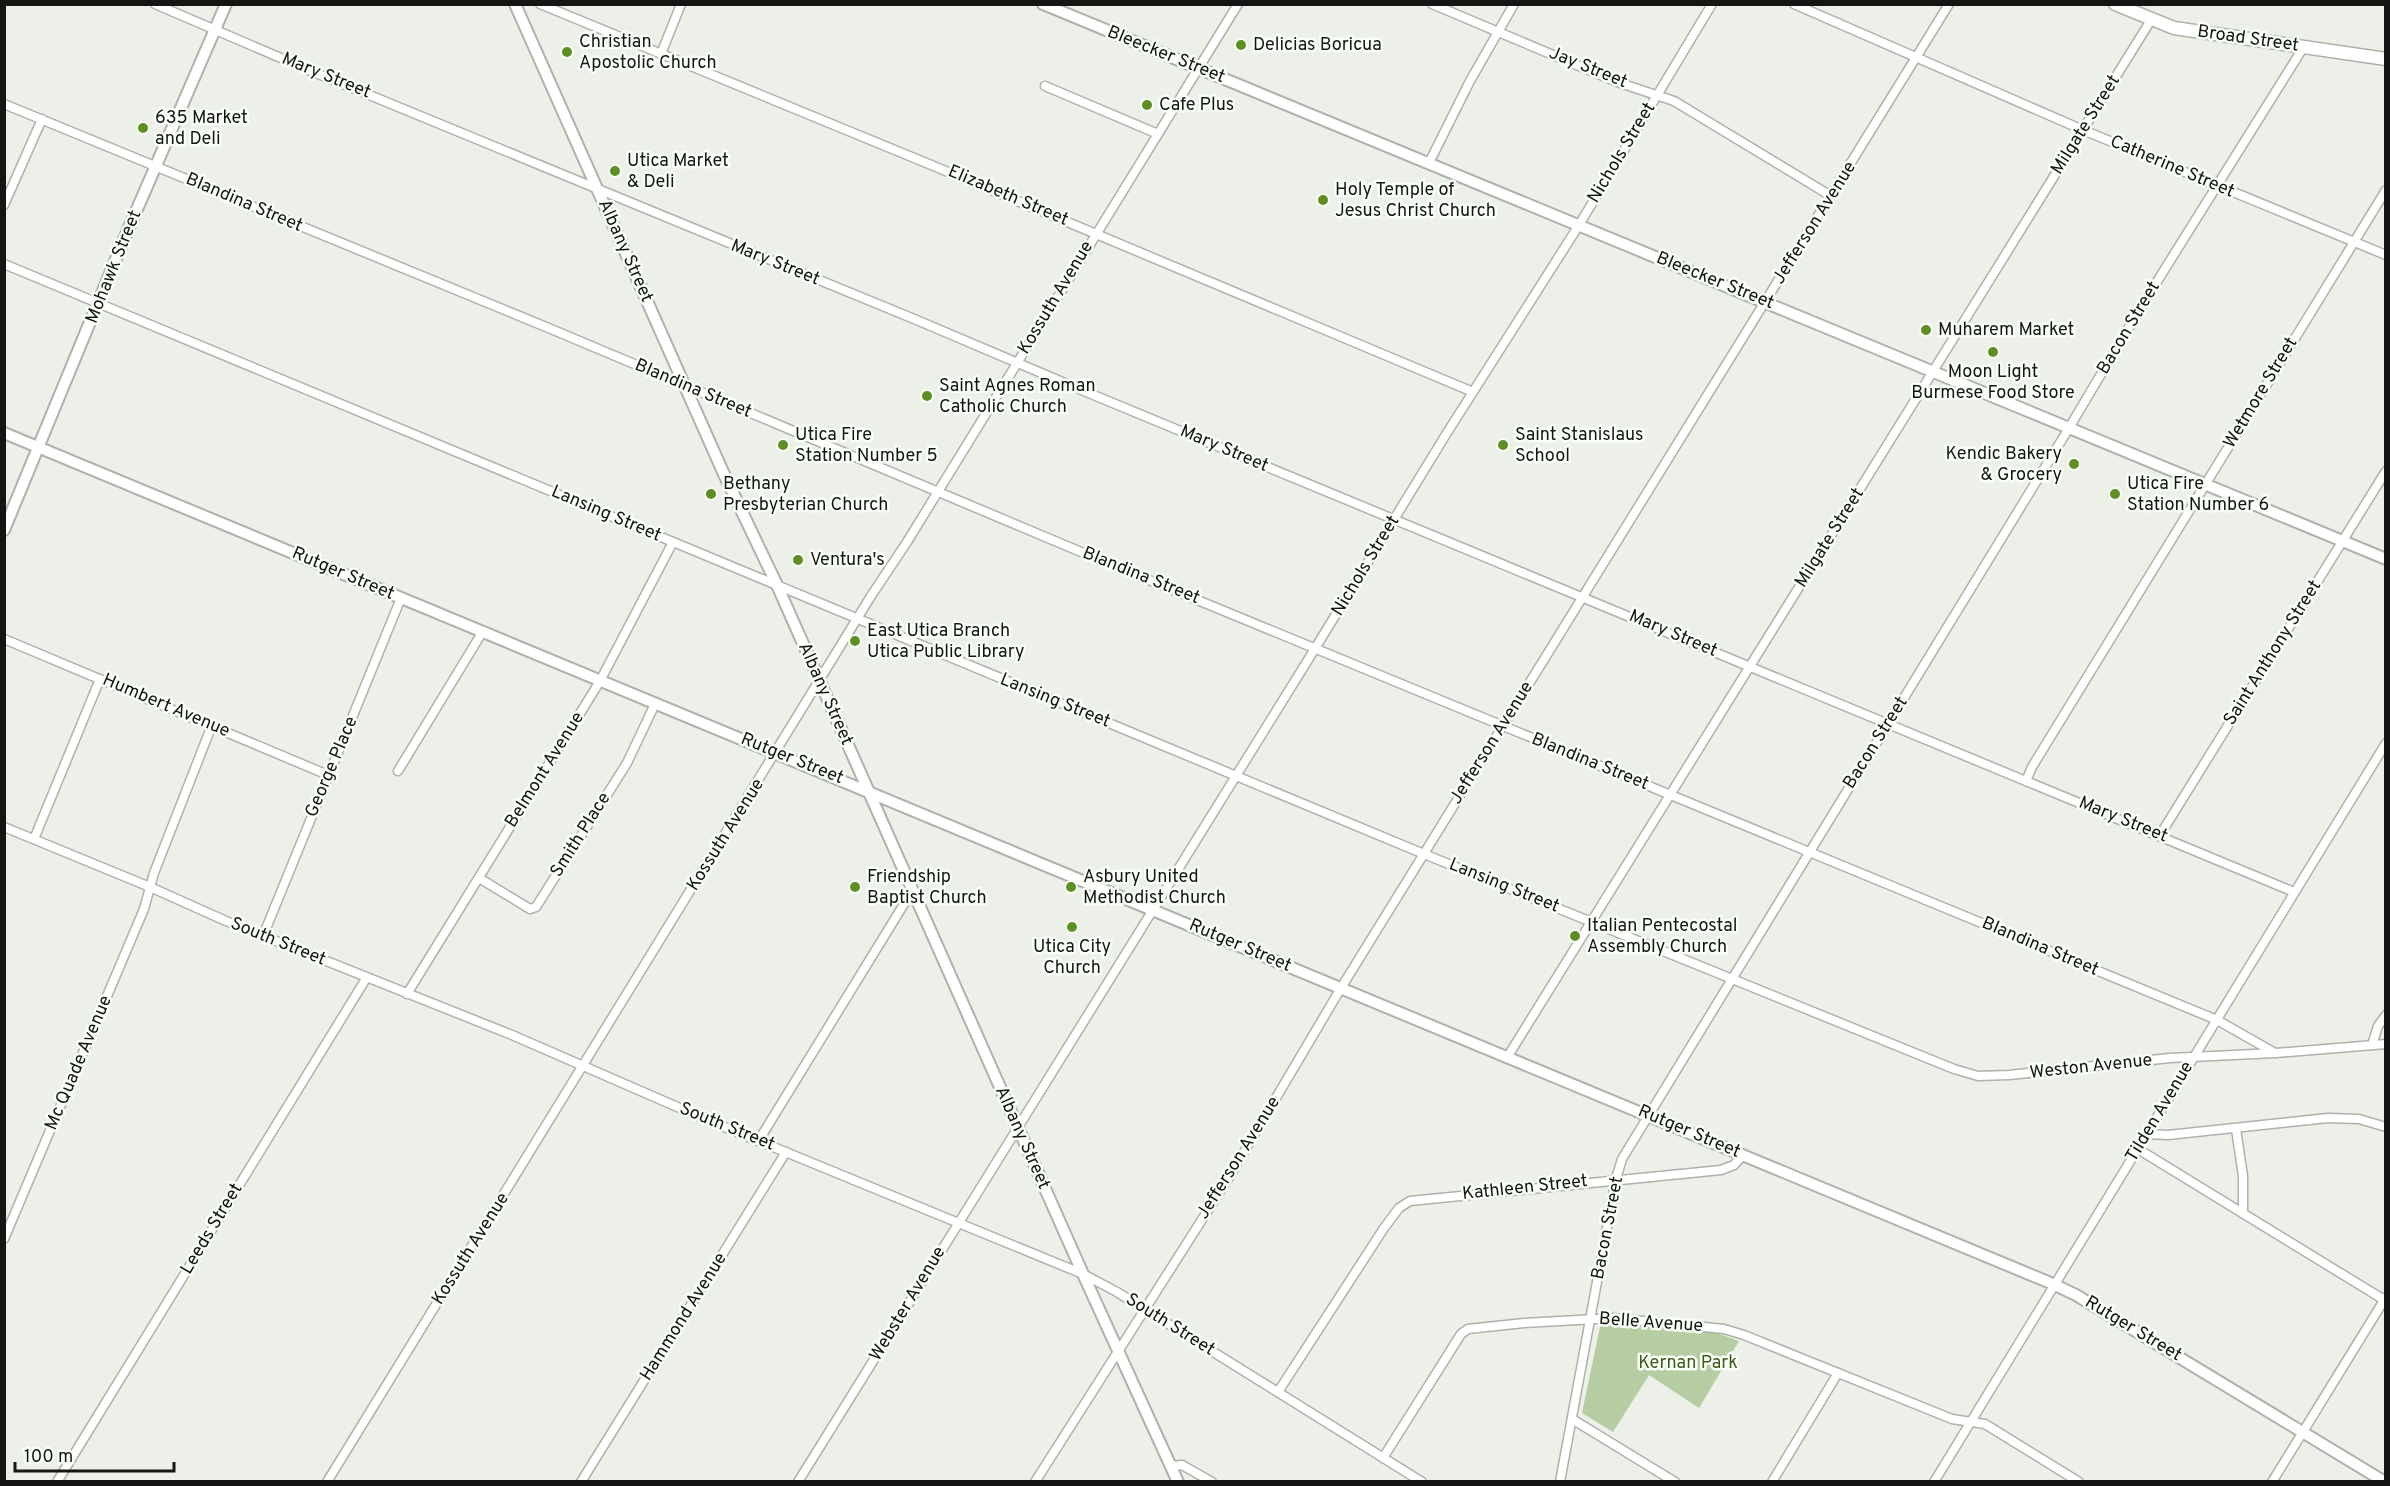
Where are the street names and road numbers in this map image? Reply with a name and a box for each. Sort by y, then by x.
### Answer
street label: Broad Street [2196,20,2300,58]
street label: Bleecker Street [1104,21,1228,89]
street label: Jay Street [1545,42,1631,94]
street label: Mary Street [278,48,374,104]
street label: Milgate Street [2046,71,2126,179]
street label: Nichols Street [1583,98,1661,208]
street label: Catherine Street [2106,130,2238,204]
street label: Jefferson Avenue [1768,157,1862,289]
street label: Elizabeth Street [944,160,1072,232]
street label: Blandina Street [182,168,306,238]
street label: Albany Street [592,196,658,306]
street label: Mohawk Street [81,207,147,327]
street label: Mary Street [727,235,823,291]
street label: Kossuth Avenue [1013,237,1099,359]
street label: Bleecker Street [1653,247,1777,315]
street label: Bacon Street [2092,277,2166,379]
street label: Wetmore Street [2219,333,2303,453]
street label: Blandina Street [631,354,755,424]
street label: Mary Street [1176,420,1272,478]
street label: Lansing Street [548,481,664,547]
street label: Milgate Street [1790,484,1870,592]
street label: Nichols Street [1327,511,1405,621]
street label: Rutger Street [288,542,398,606]
street label: Blandina Street [1079,542,1203,610]
street label: Saint Anthony Street [2219,576,2327,730]
street label: Mary Street [1625,605,1721,663]
street label: Albany Street [792,639,858,749]
street label: Lansing Street [996,668,1114,734]
street label: Humbert Avenue [99,669,233,743]
street label: Jefferson Avenue [1445,677,1539,809]
street label: Bacon Street [1838,692,1914,794]
street label: Belmont Avenue [500,708,590,832]
street label: George Place [300,713,364,821]
street label: Rutger Street [737,728,847,790]
street label: Blandina Street [1528,728,1652,796]
street label: Kossuth Avenue [682,774,770,896]
street label: Smith Place [546,788,616,882]
street label: Mary Street [2075,792,2171,848]
street label: Lansing Street [1445,853,1563,919]
street label: South Street [227,912,329,972]
street label: Blandina Street [1978,912,2102,982]
street label: Rutger Street [1185,914,1295,978]
street label: Mc Quade Avenue [40,992,118,1134]
street label: Weston Avenue [2029,1049,2153,1085]
street label: Tilden Avenue [2121,1057,2199,1167]
street label: Albany Street [989,1083,1055,1193]
street label: Jefferson Avenue [1192,1092,1286,1224]
street label: South Street [676,1097,778,1157]
street label: Rutger Street [1634,1100,1744,1164]
street label: Kathleen Street [1461,1170,1589,1206]
street label: Bacon Street [1587,1174,1629,1282]
street label: Leeds Street [176,1179,248,1279]
street label: Kossuth Avenue [427,1188,515,1310]
street label: Webster Avenue [865,1242,951,1366]
street label: Hammond Avenue [635,1249,733,1385]
street label: South Street [1121,1288,1219,1362]
street label: Rutger Street [2080,1291,2186,1367]
street label: Belle Avenue [1598,1308,1704,1338]

